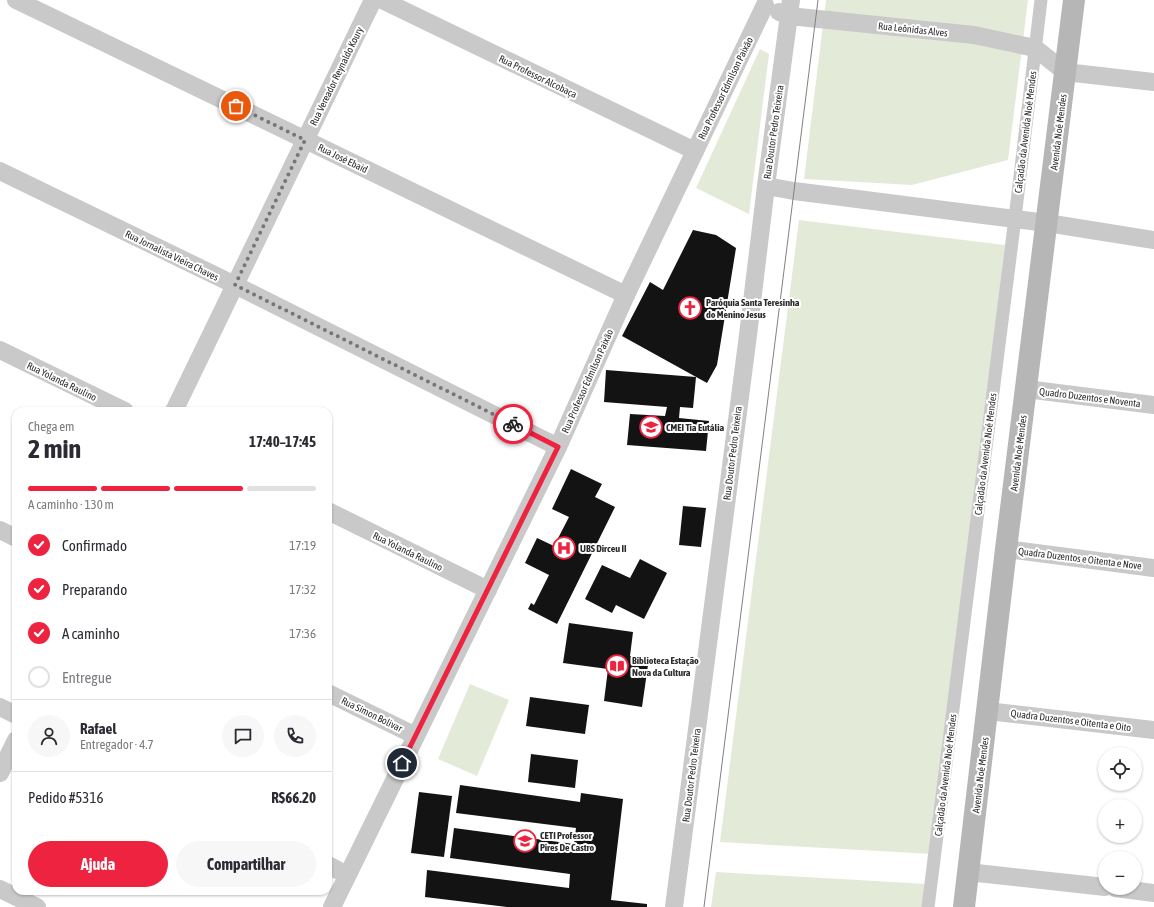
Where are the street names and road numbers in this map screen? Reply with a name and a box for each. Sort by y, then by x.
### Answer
street label: Rua Leônidas Alves [878,20,949,39]
street label: Rua Vereador Reynaldo Koury [308,25,365,127]
street label: Rua Professor Edmilson Paixão [696,35,755,141]
street label: Rua Professor Alcobaça [497,53,579,100]
street label: Calçadão da Avenida Noé Mendes [1013,70,1039,194]
street label: Rua Doutor Pedro Teixeira [761,84,786,180]
street label: Avenida Noé Mendes [1048,93,1069,171]
street label: Rua José Ebaid [316,142,370,175]
street label: Rua Jornalista Vieira Chaves [123,228,221,283]
street label: Rua Professor Edmilson Paixão [560,327,615,435]
street label: Rua Yolanda Raulino [25,360,99,403]
street label: Quadro Duzentos e Noventa [1039,386,1142,409]
street label: Calçadão da Avenida Noé Mendes [973,392,999,516]
street label: Rua Doutor Pedro Teixeira [721,405,744,501]
street label: Avenida Noé Mendes [1008,414,1029,492]
street label: Rua Yolanda Raulino [371,530,445,573]
street label: Quadra Duzentos e Oitenta e Nove [1017,545,1143,572]
street label: Rua Simon Bolivar [339,695,405,734]
street label: Quadra Duzentos e Oitenta e Oito [1010,708,1132,733]
street label: Calçadão da Avenida Noé Mendes [933,713,959,837]
street label: Rua Doutor Pedro Teixeira [680,727,703,823]
street label: Avenida Noé Mendes [970,736,991,814]

